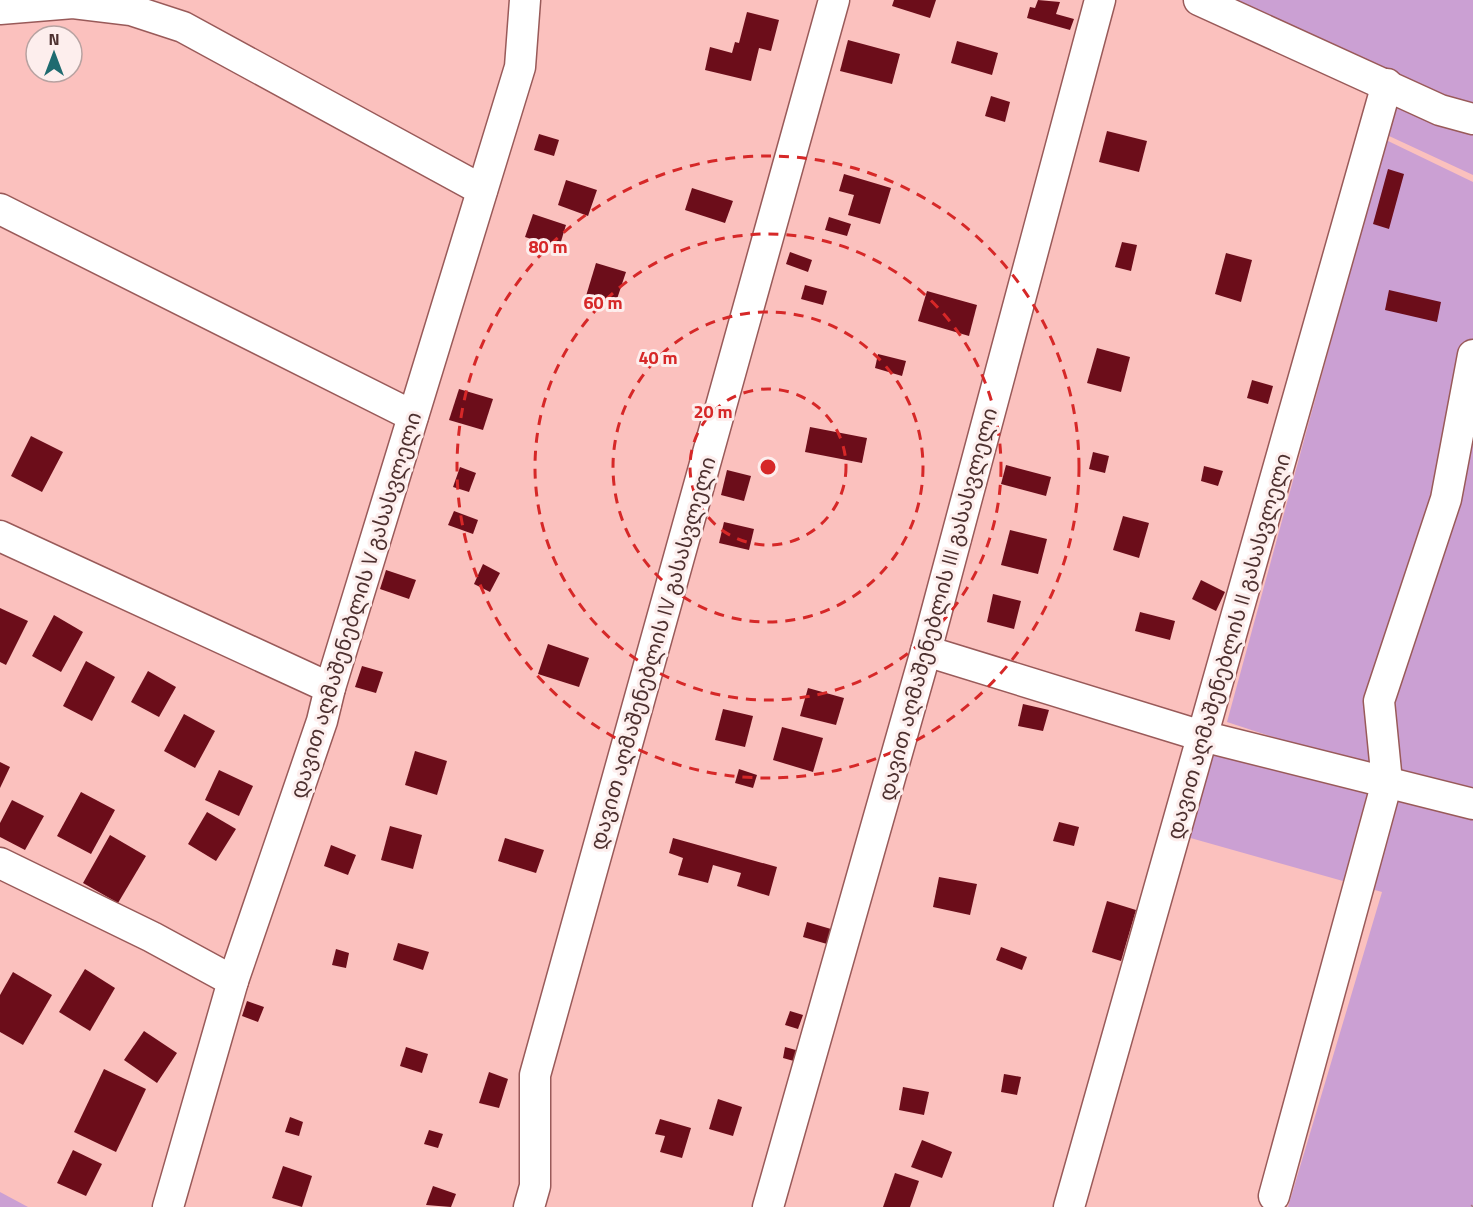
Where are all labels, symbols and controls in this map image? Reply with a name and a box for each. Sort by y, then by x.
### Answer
north arrow [24,24,84,84]
text: N [48,27,60,51]
text: 80 m [528,233,568,260]
text: 60 m [583,289,623,316]
text: 40 m [638,344,678,371]
text: 20 m [693,398,733,425]
street label: დავით აღმაშენებლის III გასასვლელი [869,404,1005,804]
street label: დავით აღმაშენებლის V გასასვლელი [281,408,429,802]
street label: დავით აღმაშენებლის II გასასვლელი [1157,449,1299,843]
street label: დავით აღმაშენებლის IV გასასვლელი [580,453,724,853]
centre of rings [758,457,778,477]

